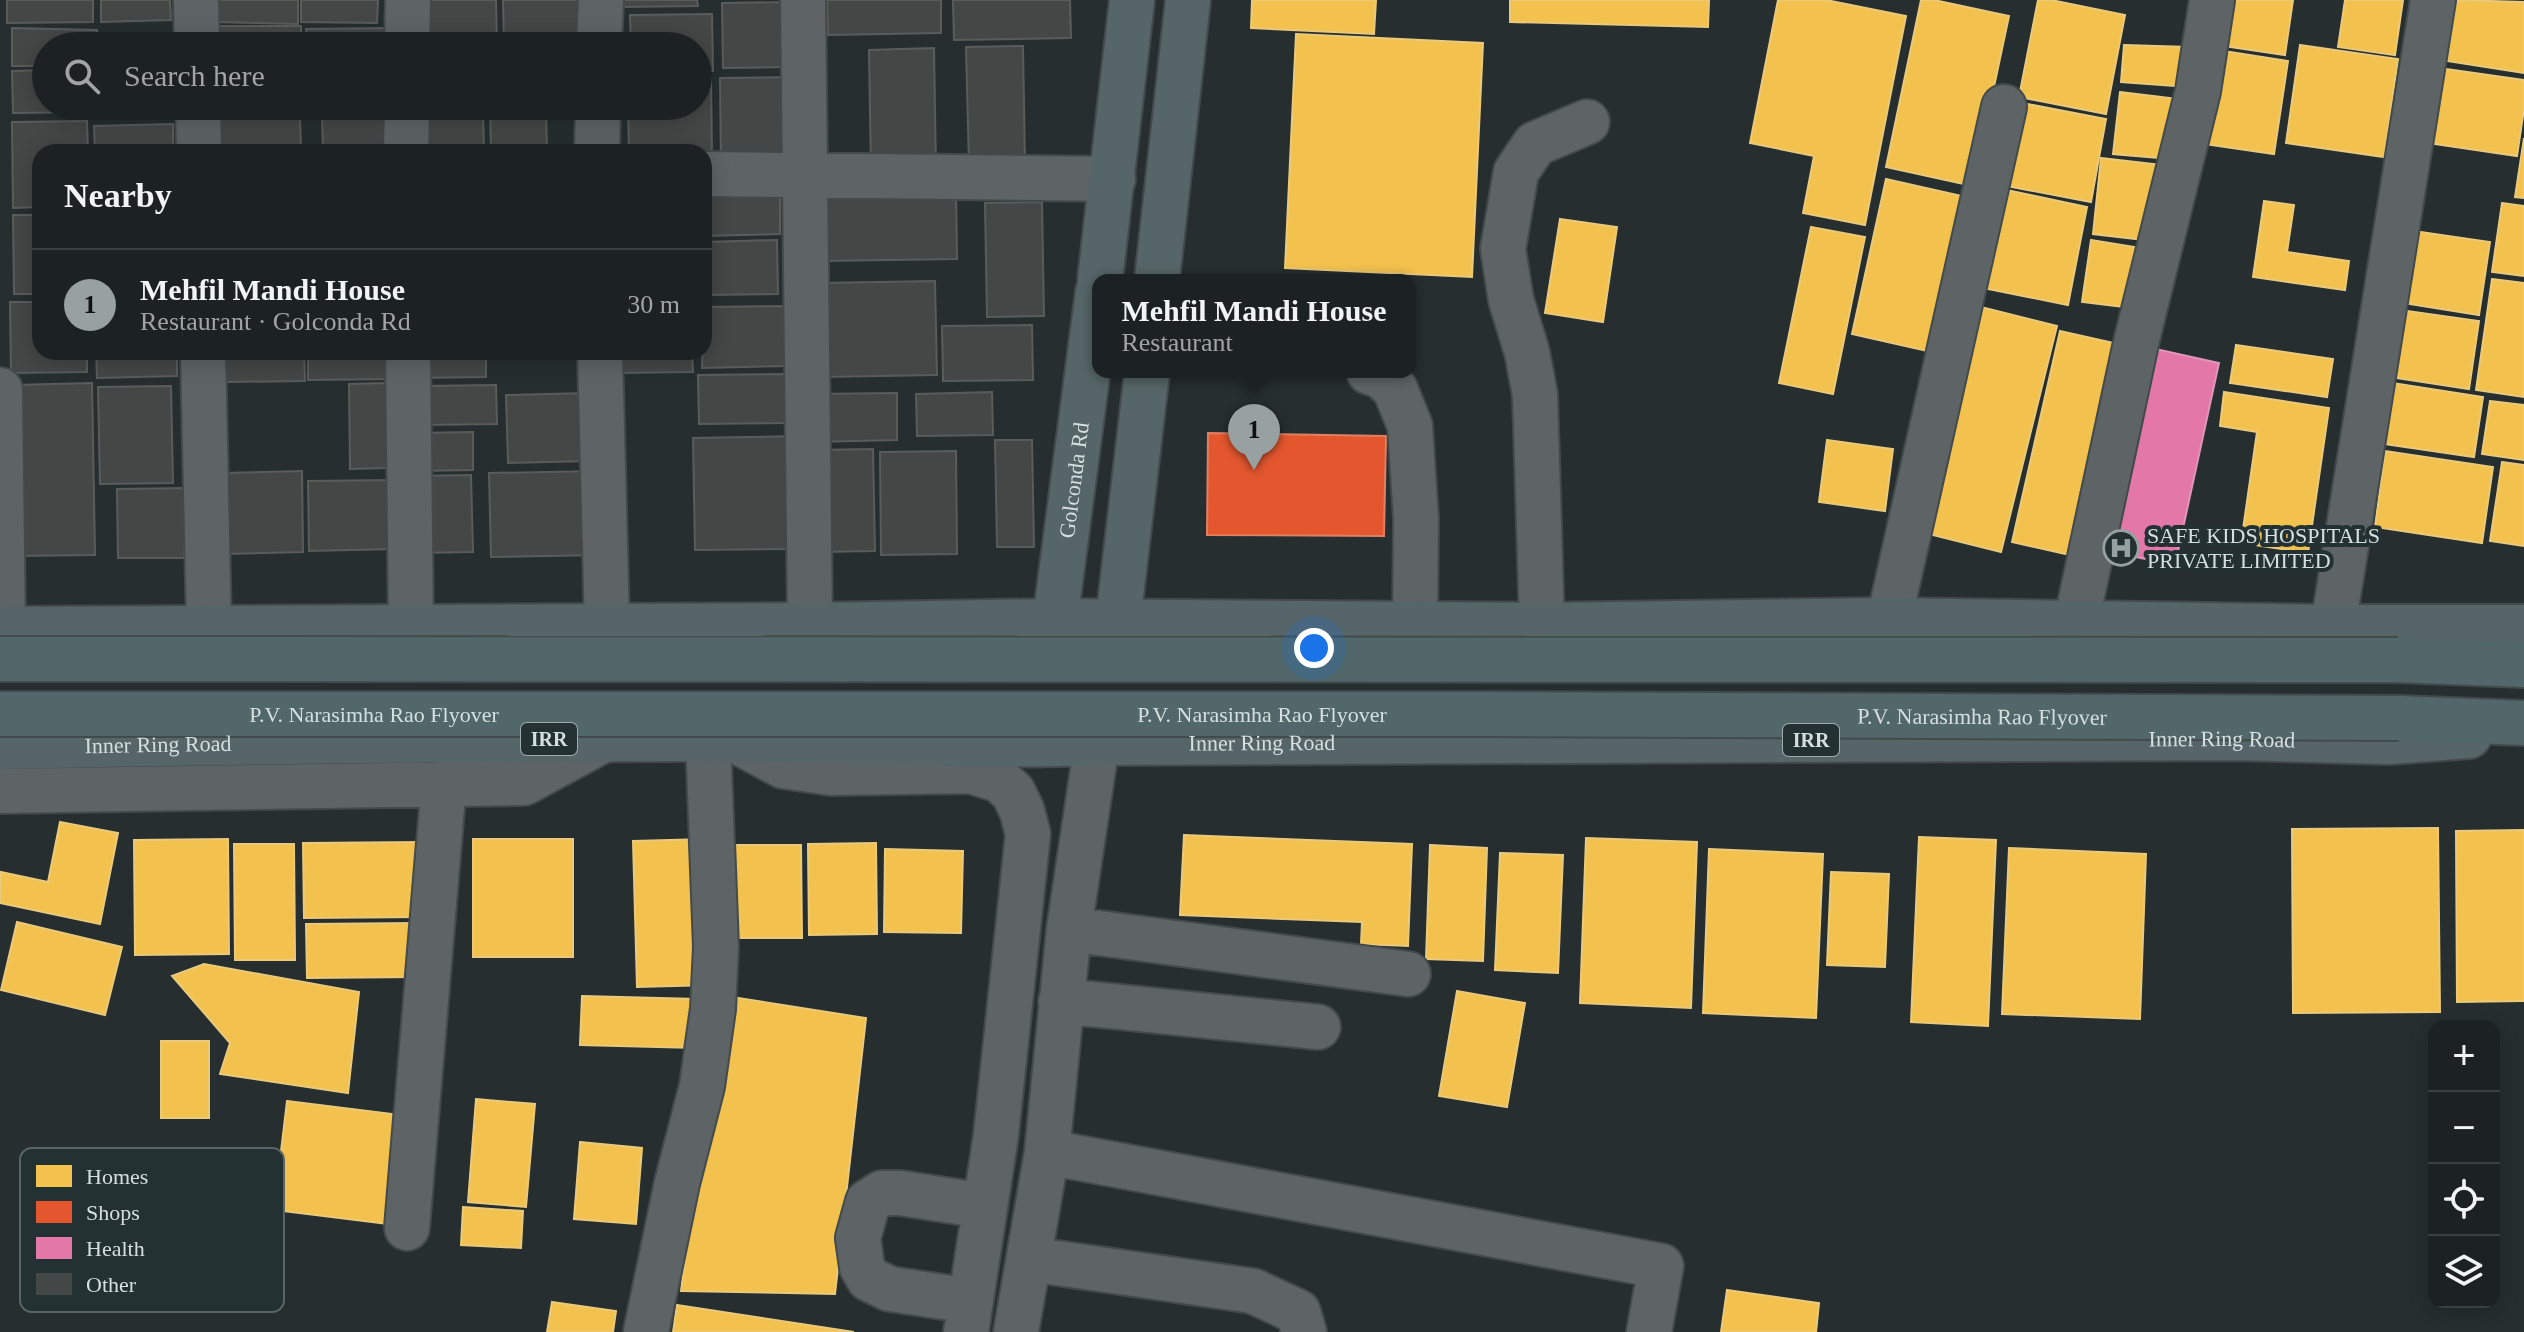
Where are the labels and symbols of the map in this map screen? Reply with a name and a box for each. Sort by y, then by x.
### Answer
pin: 1 [1228,404,1280,470]
street label: Golconda Rd [1053,421,1093,540]
place label: SAFE KIDS HOSPITALS PRIVATE LIMITED [2147,523,2380,573]
hospital icon: SAFE KIDS HOSPITALS PRIVATE LIMITED [2102,529,2140,567]
your location [1294,628,1334,668]
street label: P.V. Narasimha Rao Flyover [249,702,499,727]
street label: P.V. Narasimha Rao Flyover [1137,702,1387,727]
street label: P.V. Narasimha Rao Flyover [1857,703,2108,729]
road number: IRR [521,723,577,755]
road number: IRR [1783,724,1839,756]
street label: Inner Ring Road [2148,725,2296,752]
street label: Inner Ring Road [1188,729,1335,755]
street label: Inner Ring Road [84,730,231,758]
legend [20,1148,284,1312]
text: Homes [86,1164,148,1189]
text: Shops [86,1200,140,1225]
text: Health [86,1236,145,1261]
text: Other [86,1272,137,1297]

